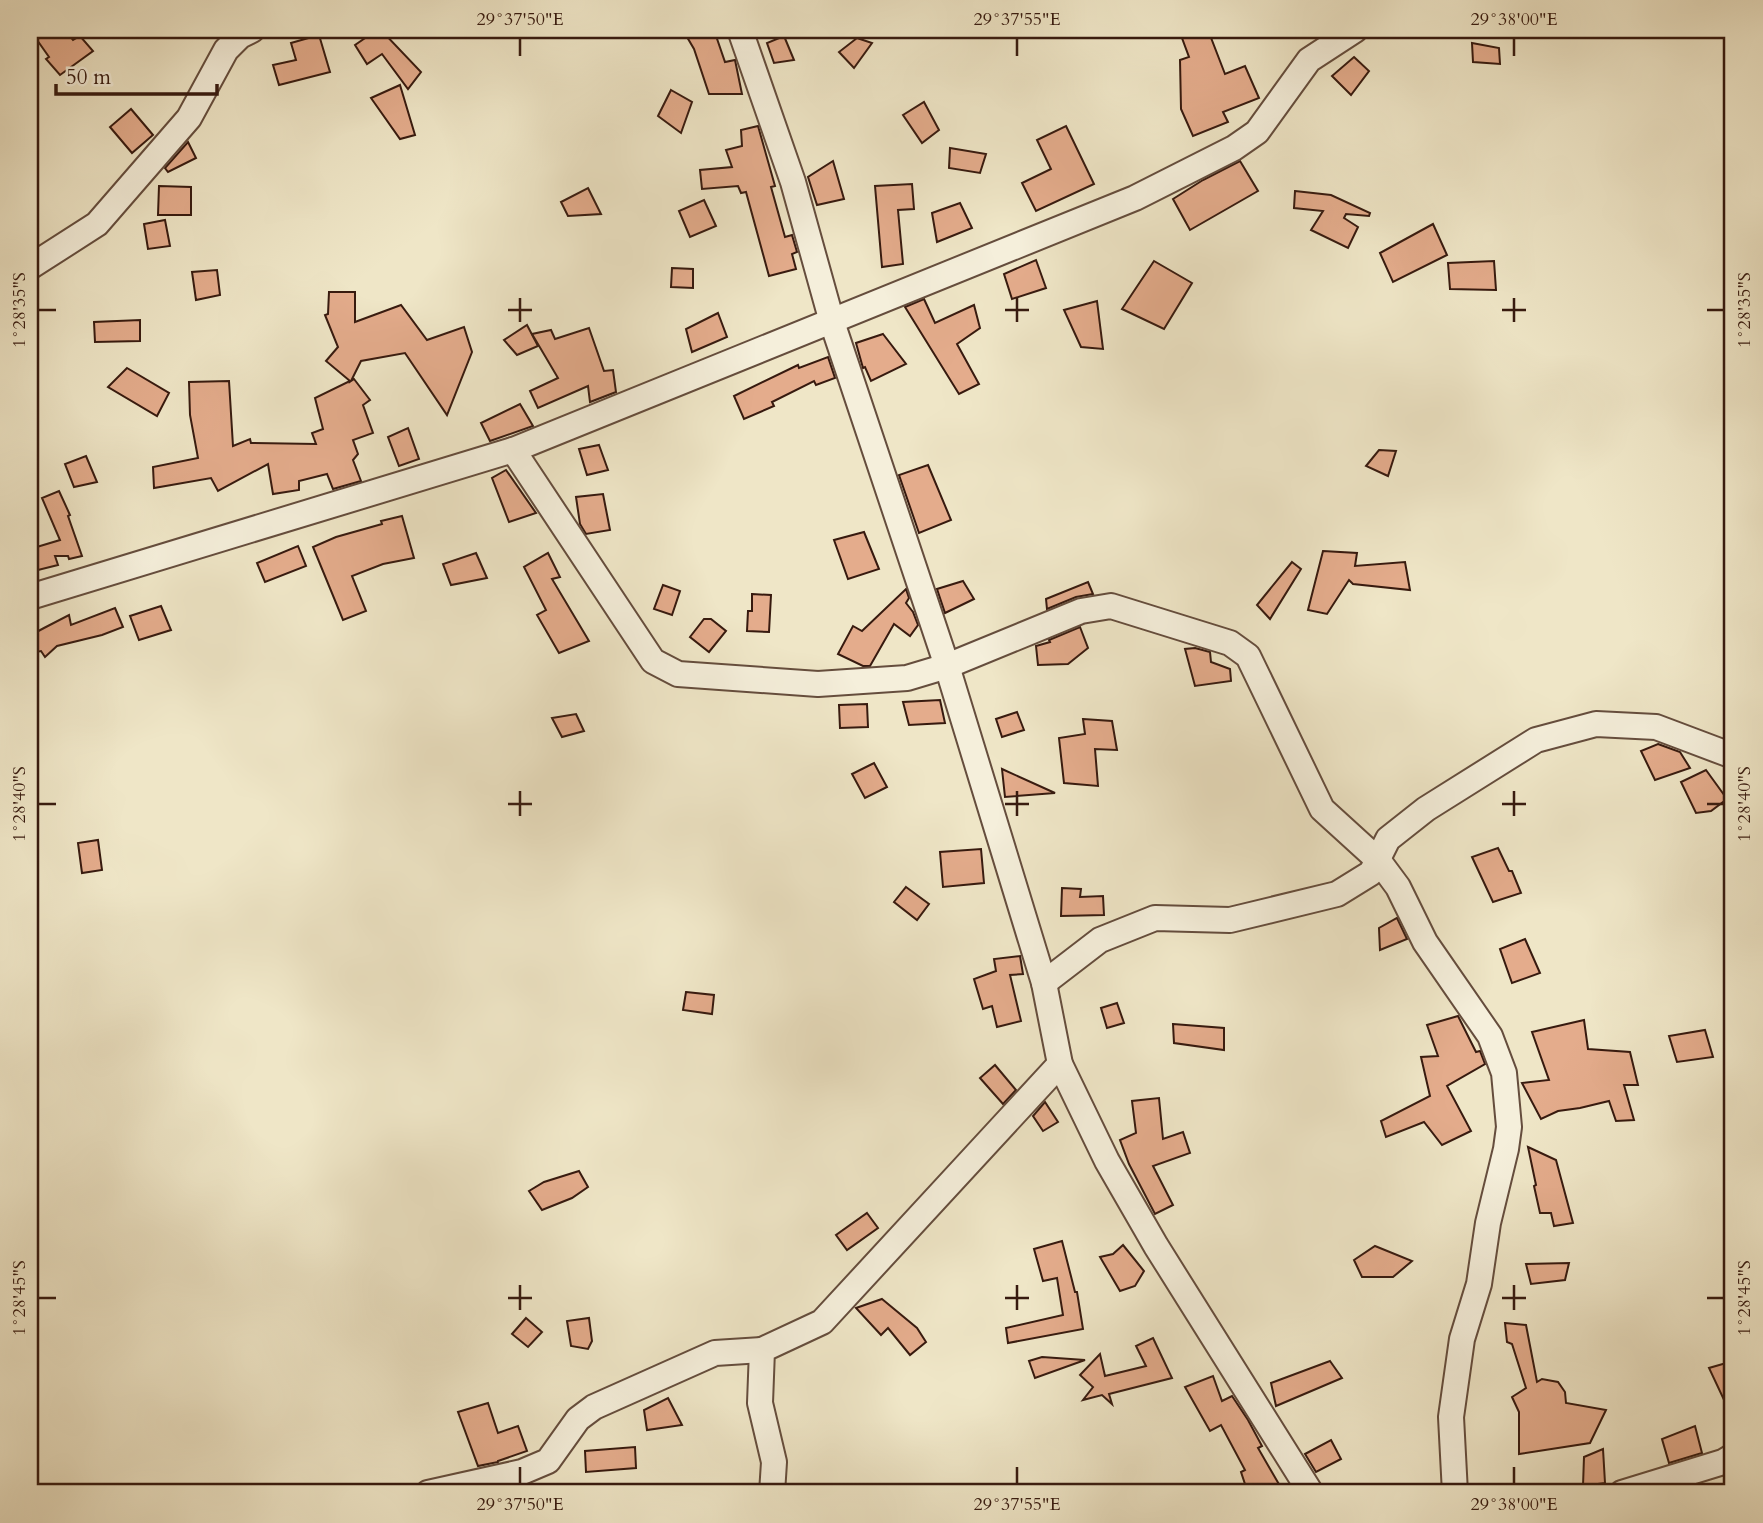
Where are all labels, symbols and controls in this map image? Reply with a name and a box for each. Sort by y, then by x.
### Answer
text: 29°37'50"E [476,7,564,32]
text: 29°37'55"E [973,7,1061,32]
text: 29°38'00"E [1470,7,1558,32]
scale bar [56,52,217,96]
text: 50 m [66,63,111,92]
text: 1°28'35"S [7,272,32,348]
text: 1°28'35"S [1732,272,1757,348]
text: 1°28'40"S [7,766,32,842]
text: 1°28'40"S [1732,766,1757,842]
text: 1°28'45"S [7,1260,32,1336]
text: 1°28'45"S [1732,1260,1757,1336]
text: 29°37'50"E [476,1492,564,1517]
text: 29°37'55"E [973,1492,1061,1517]
text: 29°38'00"E [1470,1492,1558,1517]

